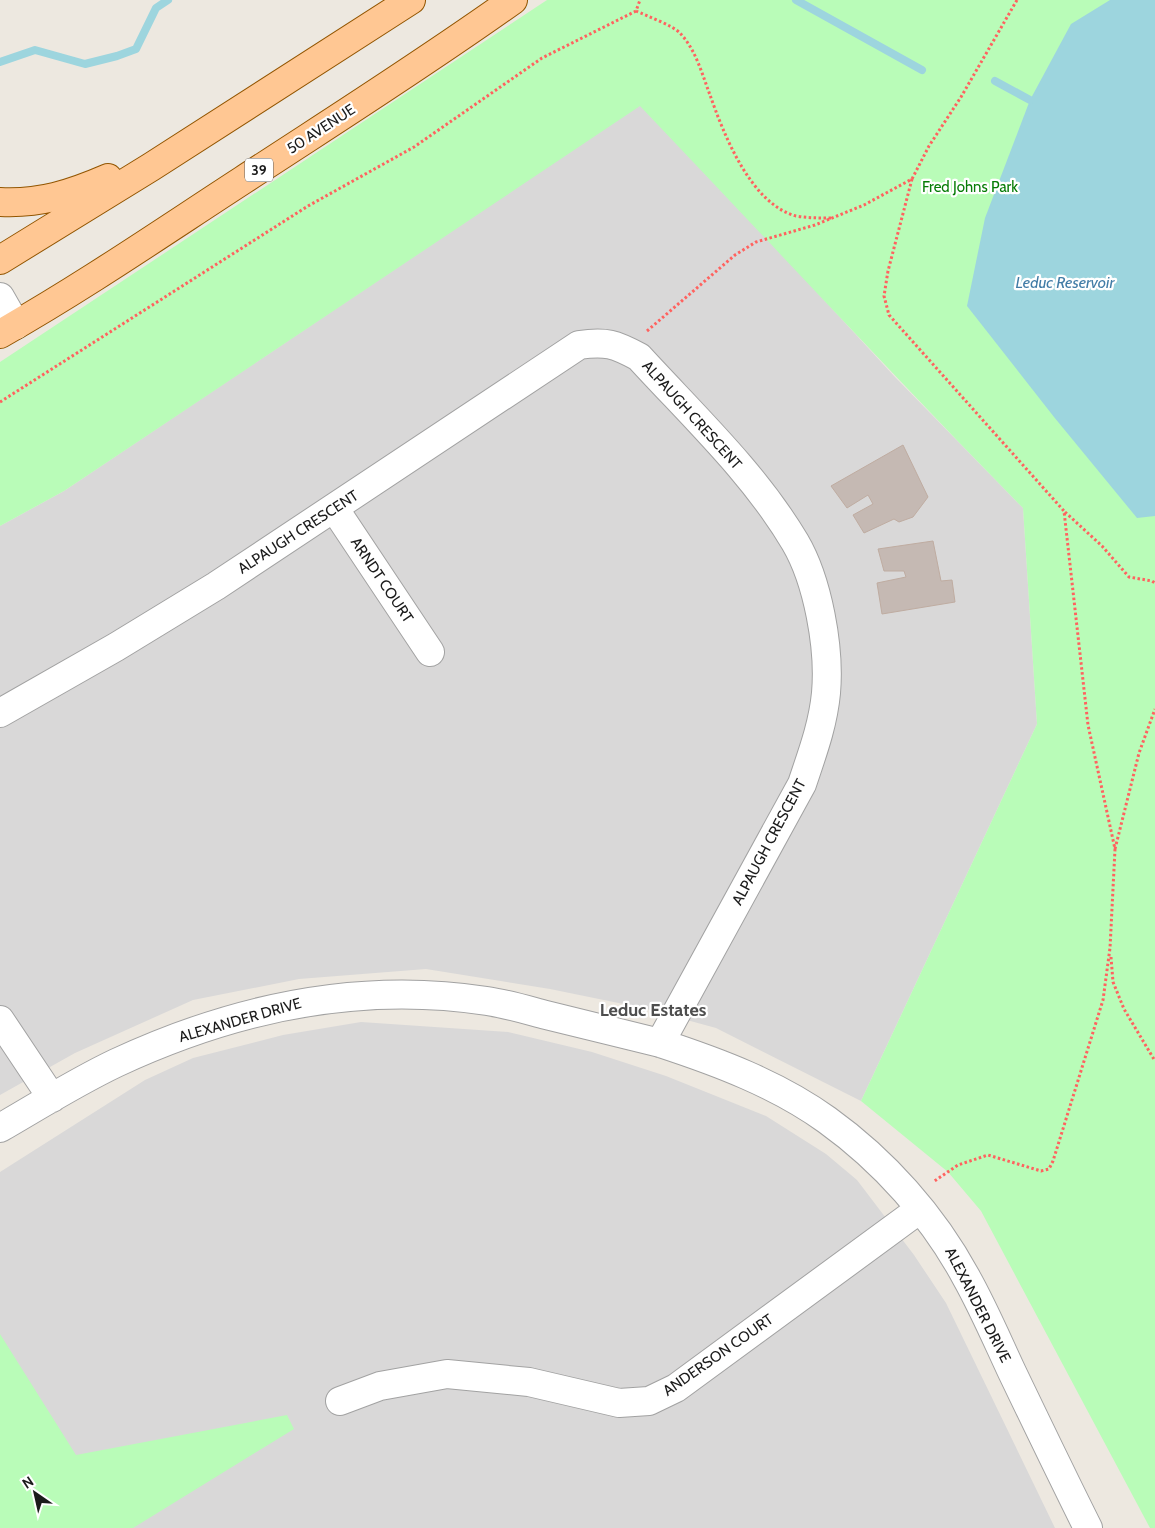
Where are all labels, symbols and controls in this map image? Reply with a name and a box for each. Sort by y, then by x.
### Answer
street label: 50 AVENUE [284,100,358,158]
road number: 39 [245,158,273,182]
park label: Fred Johns Park [922,178,1018,196]
water label: Leduc Reservoir [1016,273,1115,292]
street label: ALPAUGH CRESCENT [638,357,746,473]
street label: ALPAUGH CRESCENT [234,486,362,578]
street label: ARNDT COURT [347,534,417,626]
street label: ALPAUGH CRESCENT [728,776,810,908]
street label: ALEXANDER DRIVE [177,994,303,1046]
district label: Leduc Estates [600,999,707,1021]
street label: ALEXANDER DRIVE [941,1244,1015,1366]
street label: ANDERSON COURT [659,1310,777,1400]
north arrow [10,1468,60,1518]
text: N [19,1472,37,1492]

